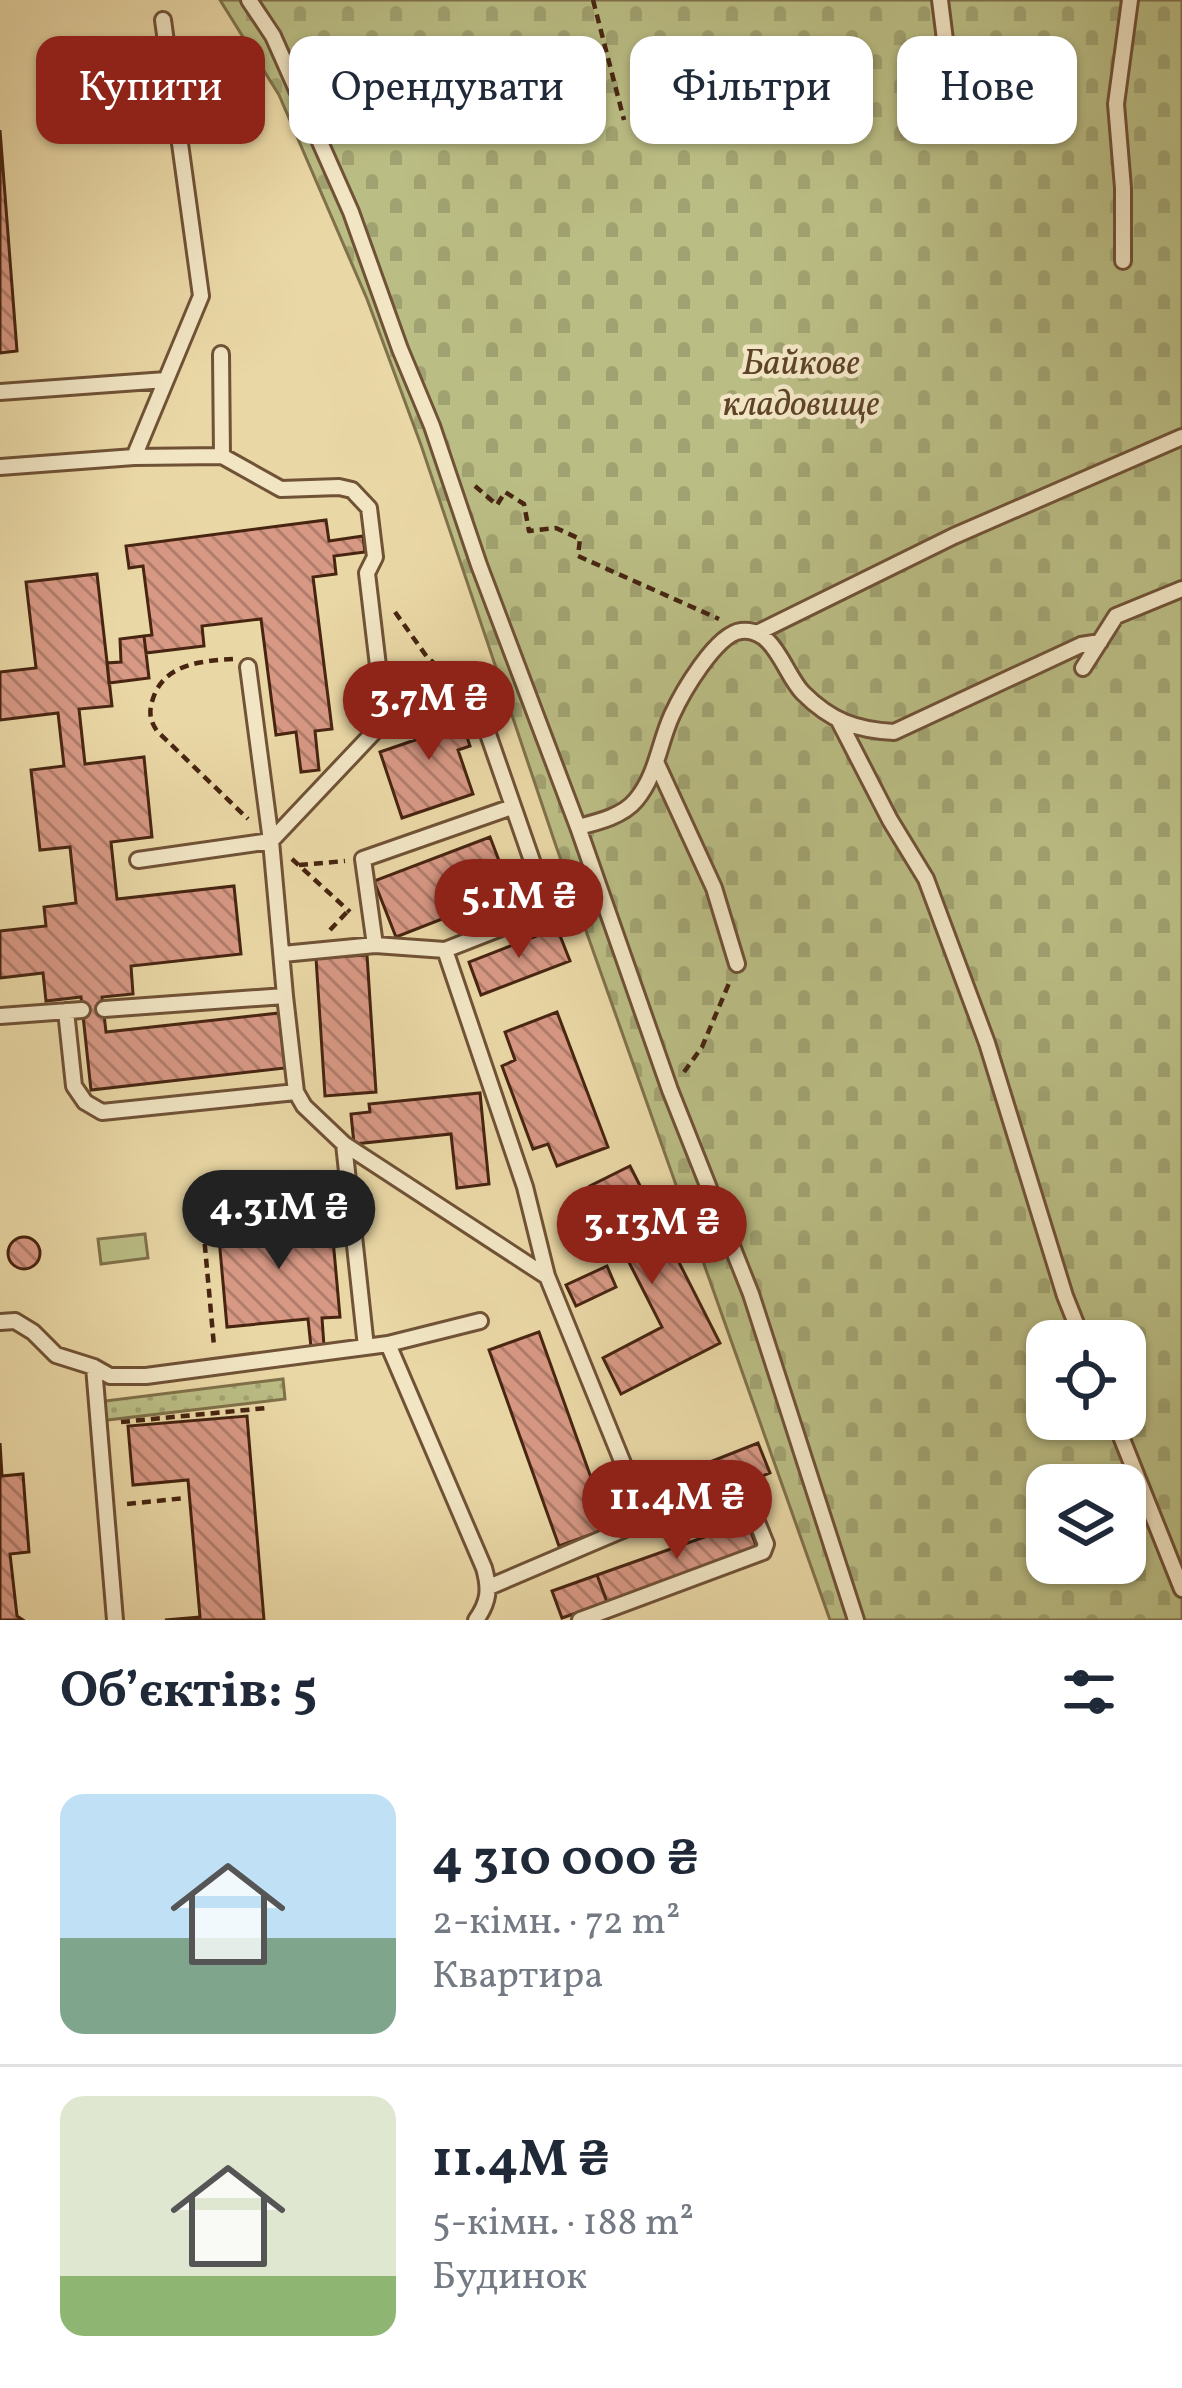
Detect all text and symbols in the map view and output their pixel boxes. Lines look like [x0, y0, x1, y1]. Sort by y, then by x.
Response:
chip: Купити [36, 36, 265, 144]
chip: Орендувати [289, 36, 606, 144]
chip: Фільтри [630, 36, 873, 144]
chip: Нове [897, 36, 1077, 144]
park label: Байкове кладовище [723, 340, 879, 431]
pin: 3.7M ₴ [331, 661, 527, 763]
text: 3.7M ₴ [370, 673, 488, 727]
pin: 5.1M ₴ [421, 859, 617, 961]
text: 5.1M ₴ [461, 871, 577, 925]
pin: 4.31M ₴ [168, 1170, 390, 1272]
text: 4.31M ₴ [209, 1182, 349, 1236]
pin: 3.13M ₴ [541, 1185, 763, 1287]
text: 3.13M ₴ [584, 1197, 720, 1251]
map controls [1026, 1320, 1146, 1584]
button: locate [1026, 1320, 1146, 1440]
pin: 11.4M ₴ [566, 1460, 788, 1562]
button: layers [1026, 1464, 1146, 1584]
text: 11.4M ₴ [609, 1472, 745, 1526]
text: Об’єктів: 5 [60, 1657, 317, 1728]
icon: filters [1056, 1659, 1122, 1725]
text: 4 310 000 ₴ [432, 1825, 699, 1896]
icon: home [156, 1842, 300, 1986]
text: 2-кімн. · 72 m² [432, 1896, 681, 1950]
text: Квартира [432, 1950, 604, 2004]
text: 11.4M ₴ [432, 2126, 610, 2197]
icon: home [156, 2144, 300, 2288]
text: 5-кімн. · 188 m² [432, 2197, 694, 2251]
text: Будинок [432, 2251, 587, 2305]

